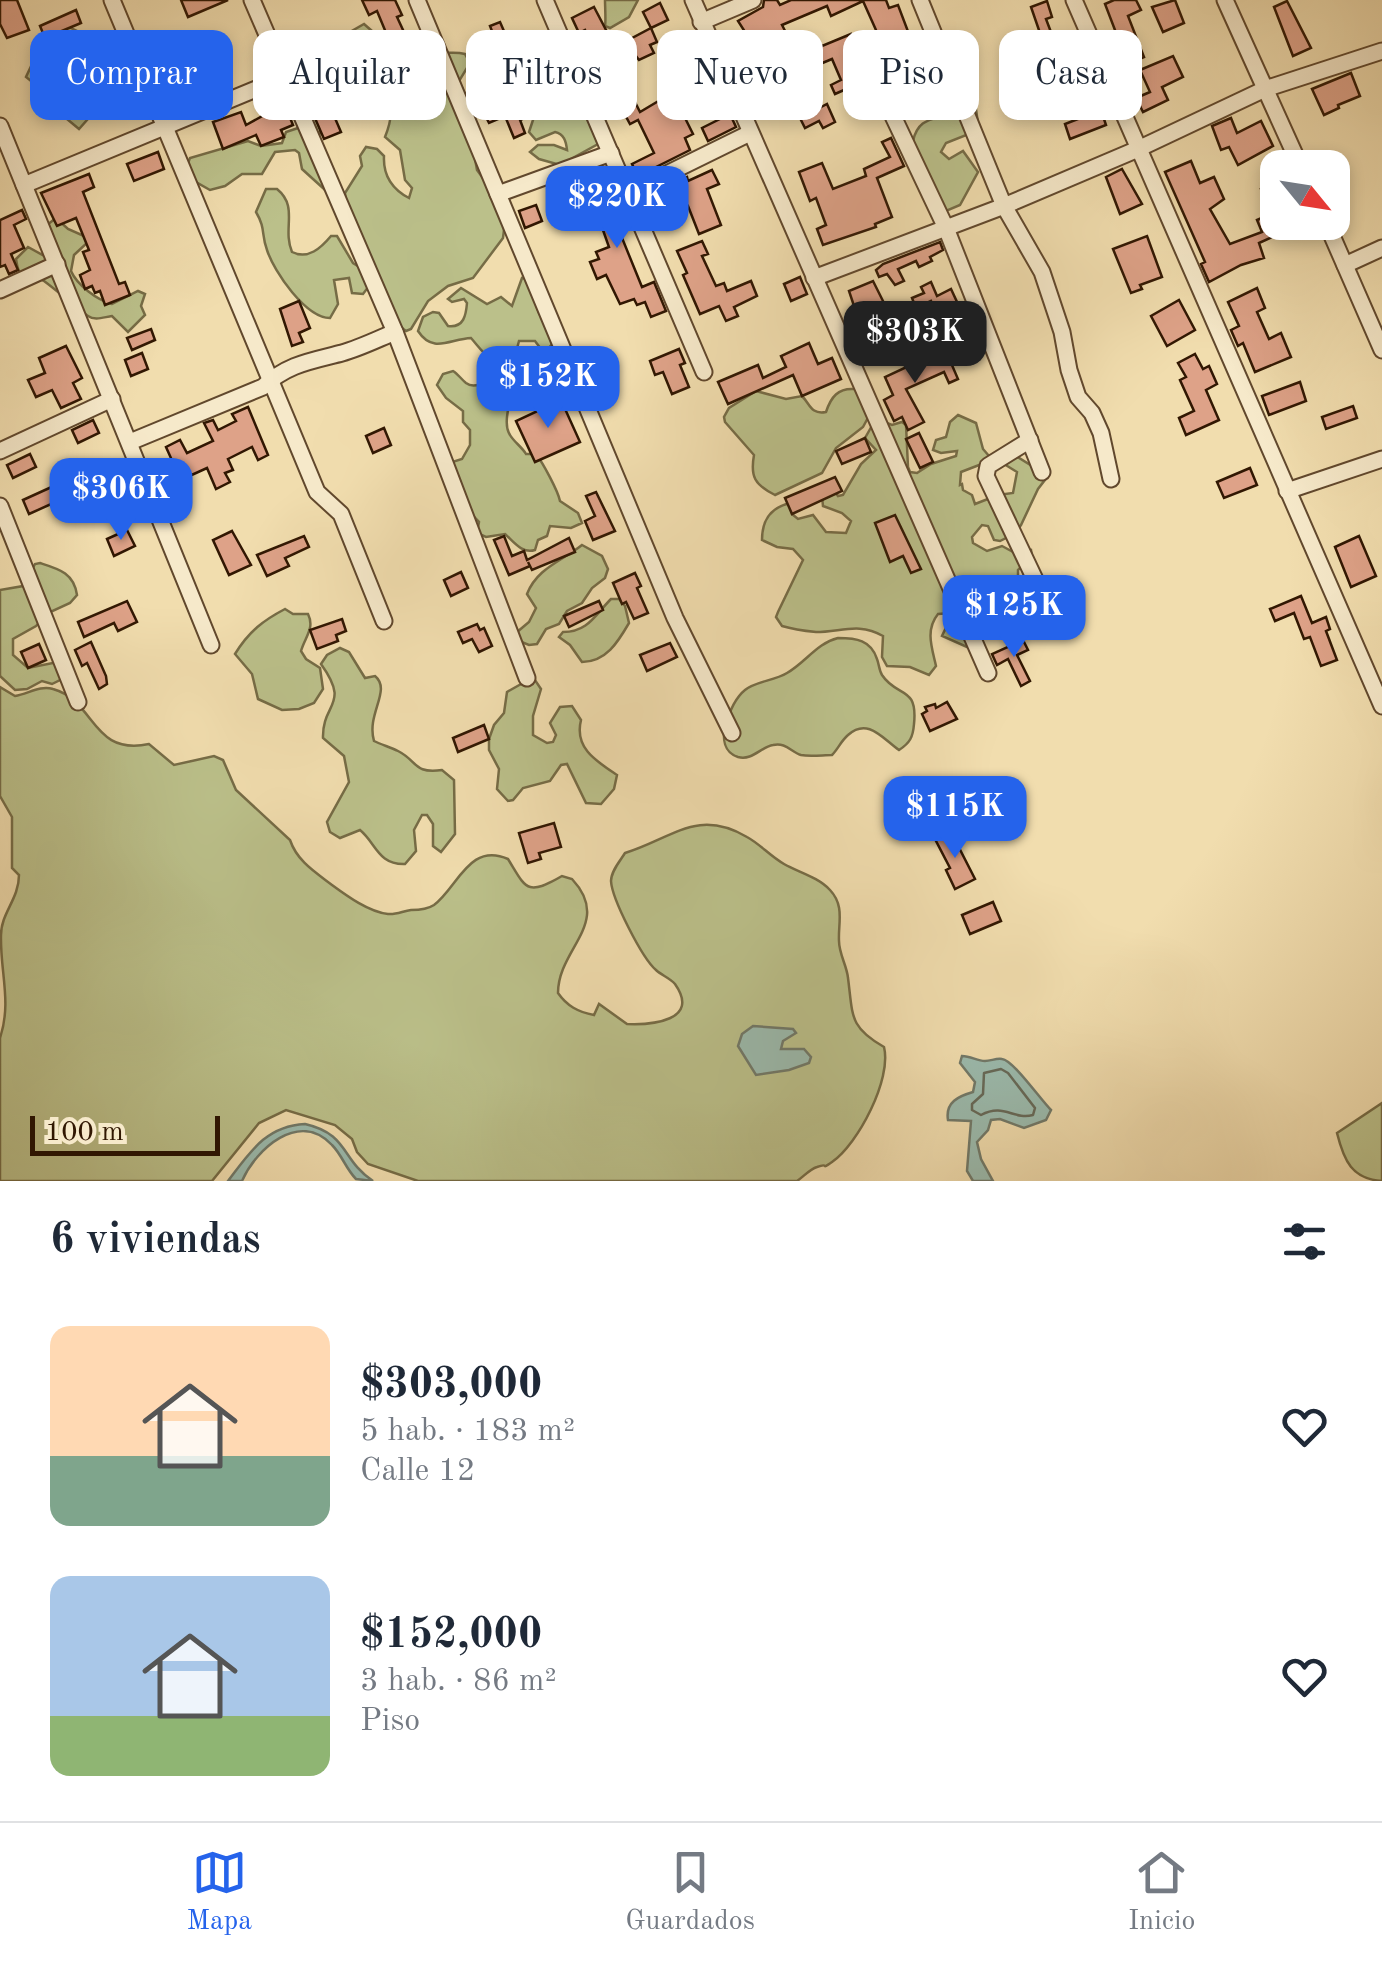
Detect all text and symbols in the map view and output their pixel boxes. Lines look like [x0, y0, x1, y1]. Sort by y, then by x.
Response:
chip: Comprar [30, 30, 233, 120]
chip: Alquilar [253, 30, 446, 120]
chip: Filtros [466, 30, 637, 120]
chip: Nuevo [657, 30, 823, 120]
chip: Piso [843, 30, 979, 120]
chip: Casa [999, 30, 1142, 120]
north arrow [1260, 150, 1350, 240]
map controls [1260, 150, 1350, 240]
pin: $220K [547, 166, 687, 251]
text: $220K [568, 182, 666, 214]
pin: $303K [845, 301, 985, 386]
text: $303K [866, 317, 964, 349]
pin: $152K [478, 346, 618, 431]
text: $152K [499, 362, 597, 394]
pin: $306K [51, 458, 191, 543]
text: $306K [72, 474, 170, 506]
pin: $125K [944, 575, 1084, 660]
text: $125K [965, 591, 1063, 623]
pin: $115K [885, 776, 1025, 861]
text: $115K [906, 792, 1004, 824]
scale bar [30, 1111, 220, 1156]
text: 100 m [45, 1119, 124, 1147]
icon: filters [1277, 1214, 1332, 1269]
text: 6 viviendas [50, 1220, 261, 1262]
text: $303,000 [360, 1365, 542, 1407]
icon: home [130, 1366, 250, 1486]
icon: heart [1277, 1399, 1332, 1454]
text: 5 hab. · 183 m² [360, 1416, 575, 1448]
text: Calle 12 [360, 1456, 475, 1488]
text: $152,000 [360, 1615, 542, 1657]
icon: home [130, 1616, 250, 1736]
icon: heart [1277, 1649, 1332, 1704]
text: 3 hab. · 86 m² [360, 1666, 557, 1698]
text: Piso [360, 1706, 420, 1738]
tab: Mapa [187, 1845, 252, 1940]
tab: Guardados [625, 1845, 755, 1940]
tab: Inicio [1128, 1845, 1195, 1940]

